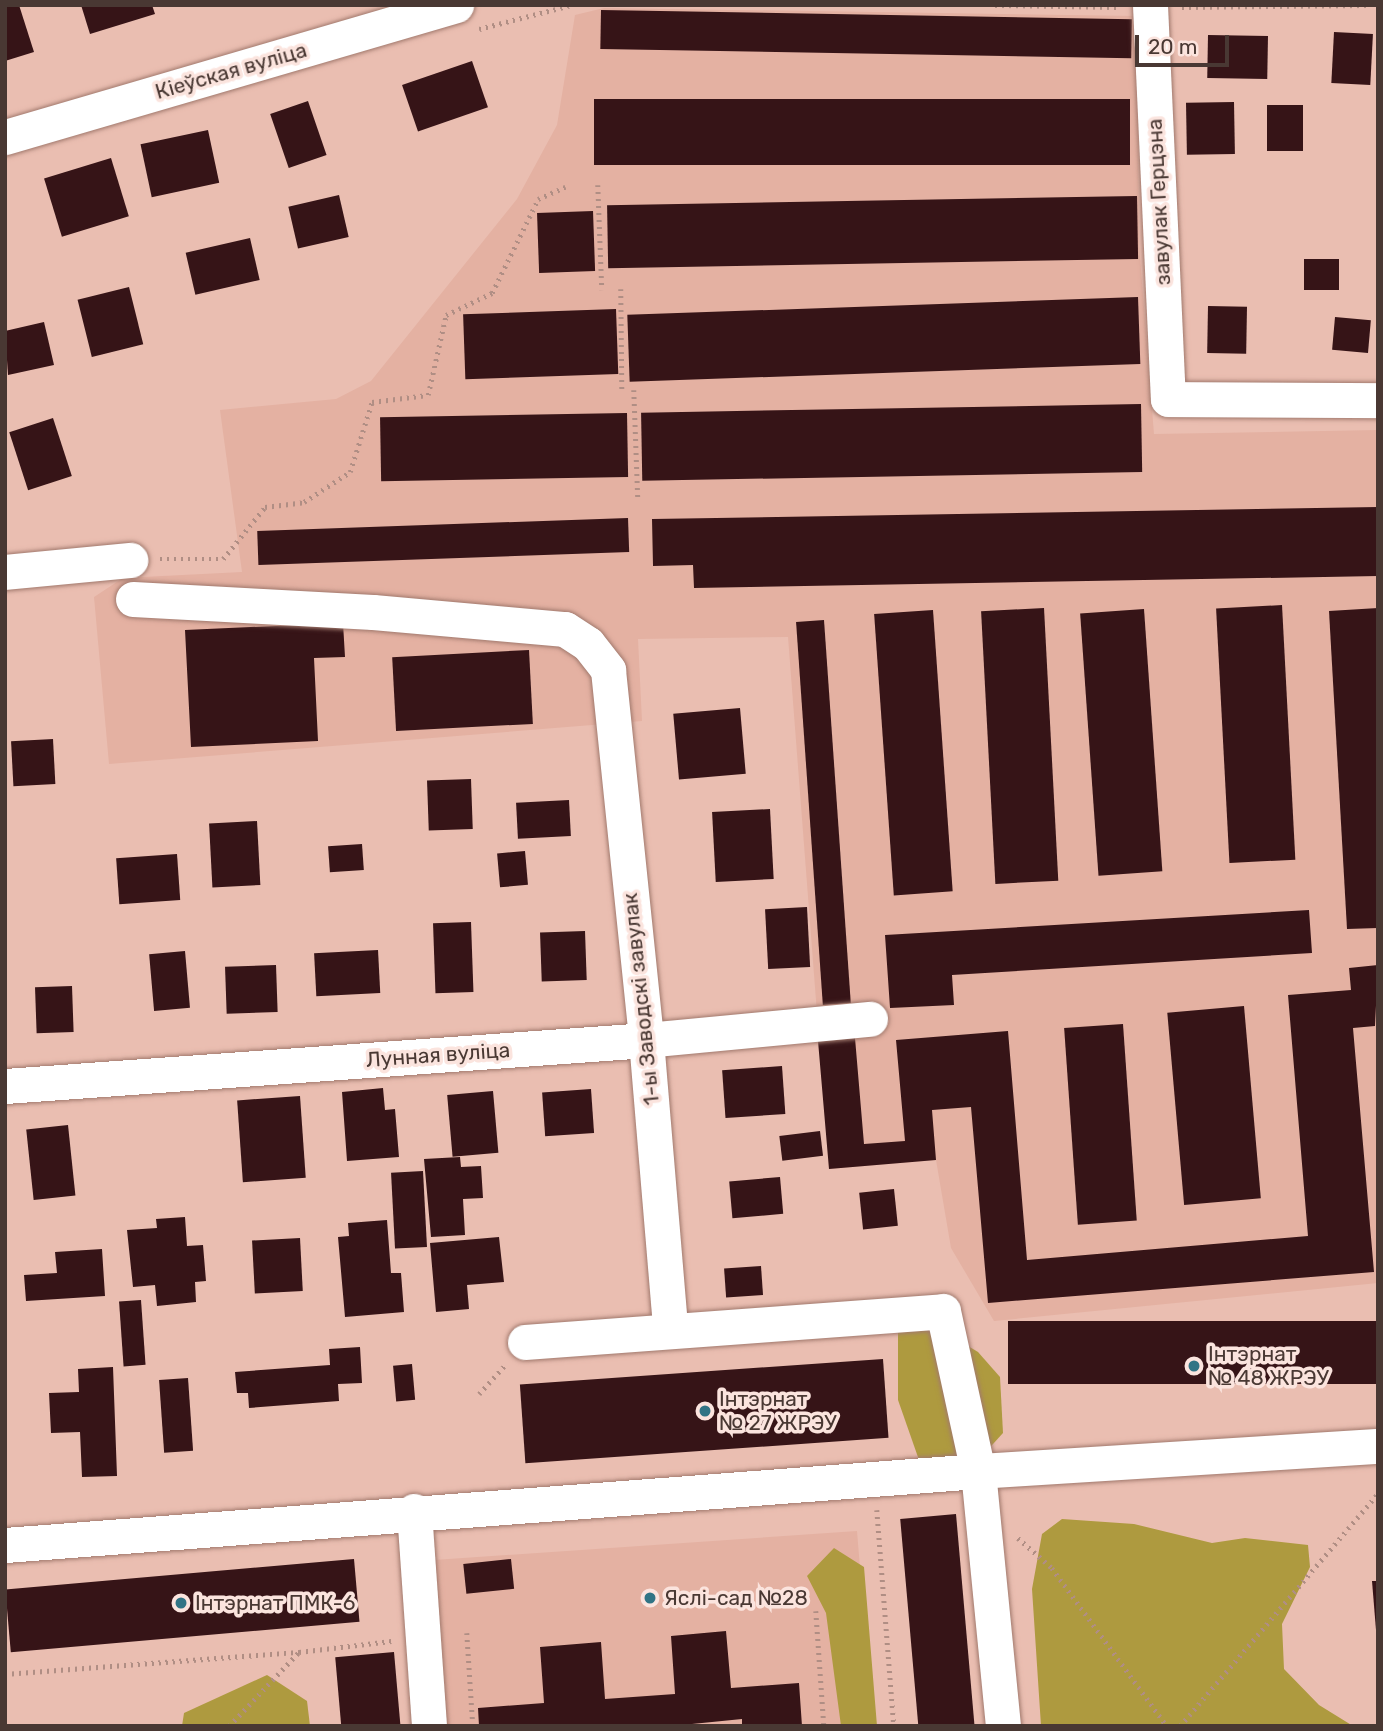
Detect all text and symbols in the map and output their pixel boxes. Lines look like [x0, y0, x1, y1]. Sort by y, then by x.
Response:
scale bar [1138, 21, 1232, 65]
text: 20 m [1148, 34, 1197, 59]
street label: Кіеўская вуліца [152, 37, 310, 105]
street label: завулак Герцэна [1142, 118, 1176, 286]
street label: 1-ы Заводскі завулак [617, 892, 665, 1106]
street label: Лунная вуліца [365, 1037, 511, 1073]
place label: Інтэрнат № 48 ЖРЭУ [1208, 1341, 1329, 1391]
marker: Інтэрнат № 48 ЖРЭУ [1186, 1358, 1202, 1374]
place label: Інтэрнат № 27 ЖРЭУ [719, 1386, 837, 1436]
marker: Інтэрнат № 27 ЖРЭУ [697, 1403, 713, 1419]
place label: Яслі-сад №28 [664, 1585, 808, 1611]
place label: Інтэрнат ПМК-6 [195, 1590, 355, 1616]
marker: Яслі-сад №28 [642, 1590, 658, 1606]
marker: Інтэрнат ПМК-6 [173, 1595, 189, 1611]

